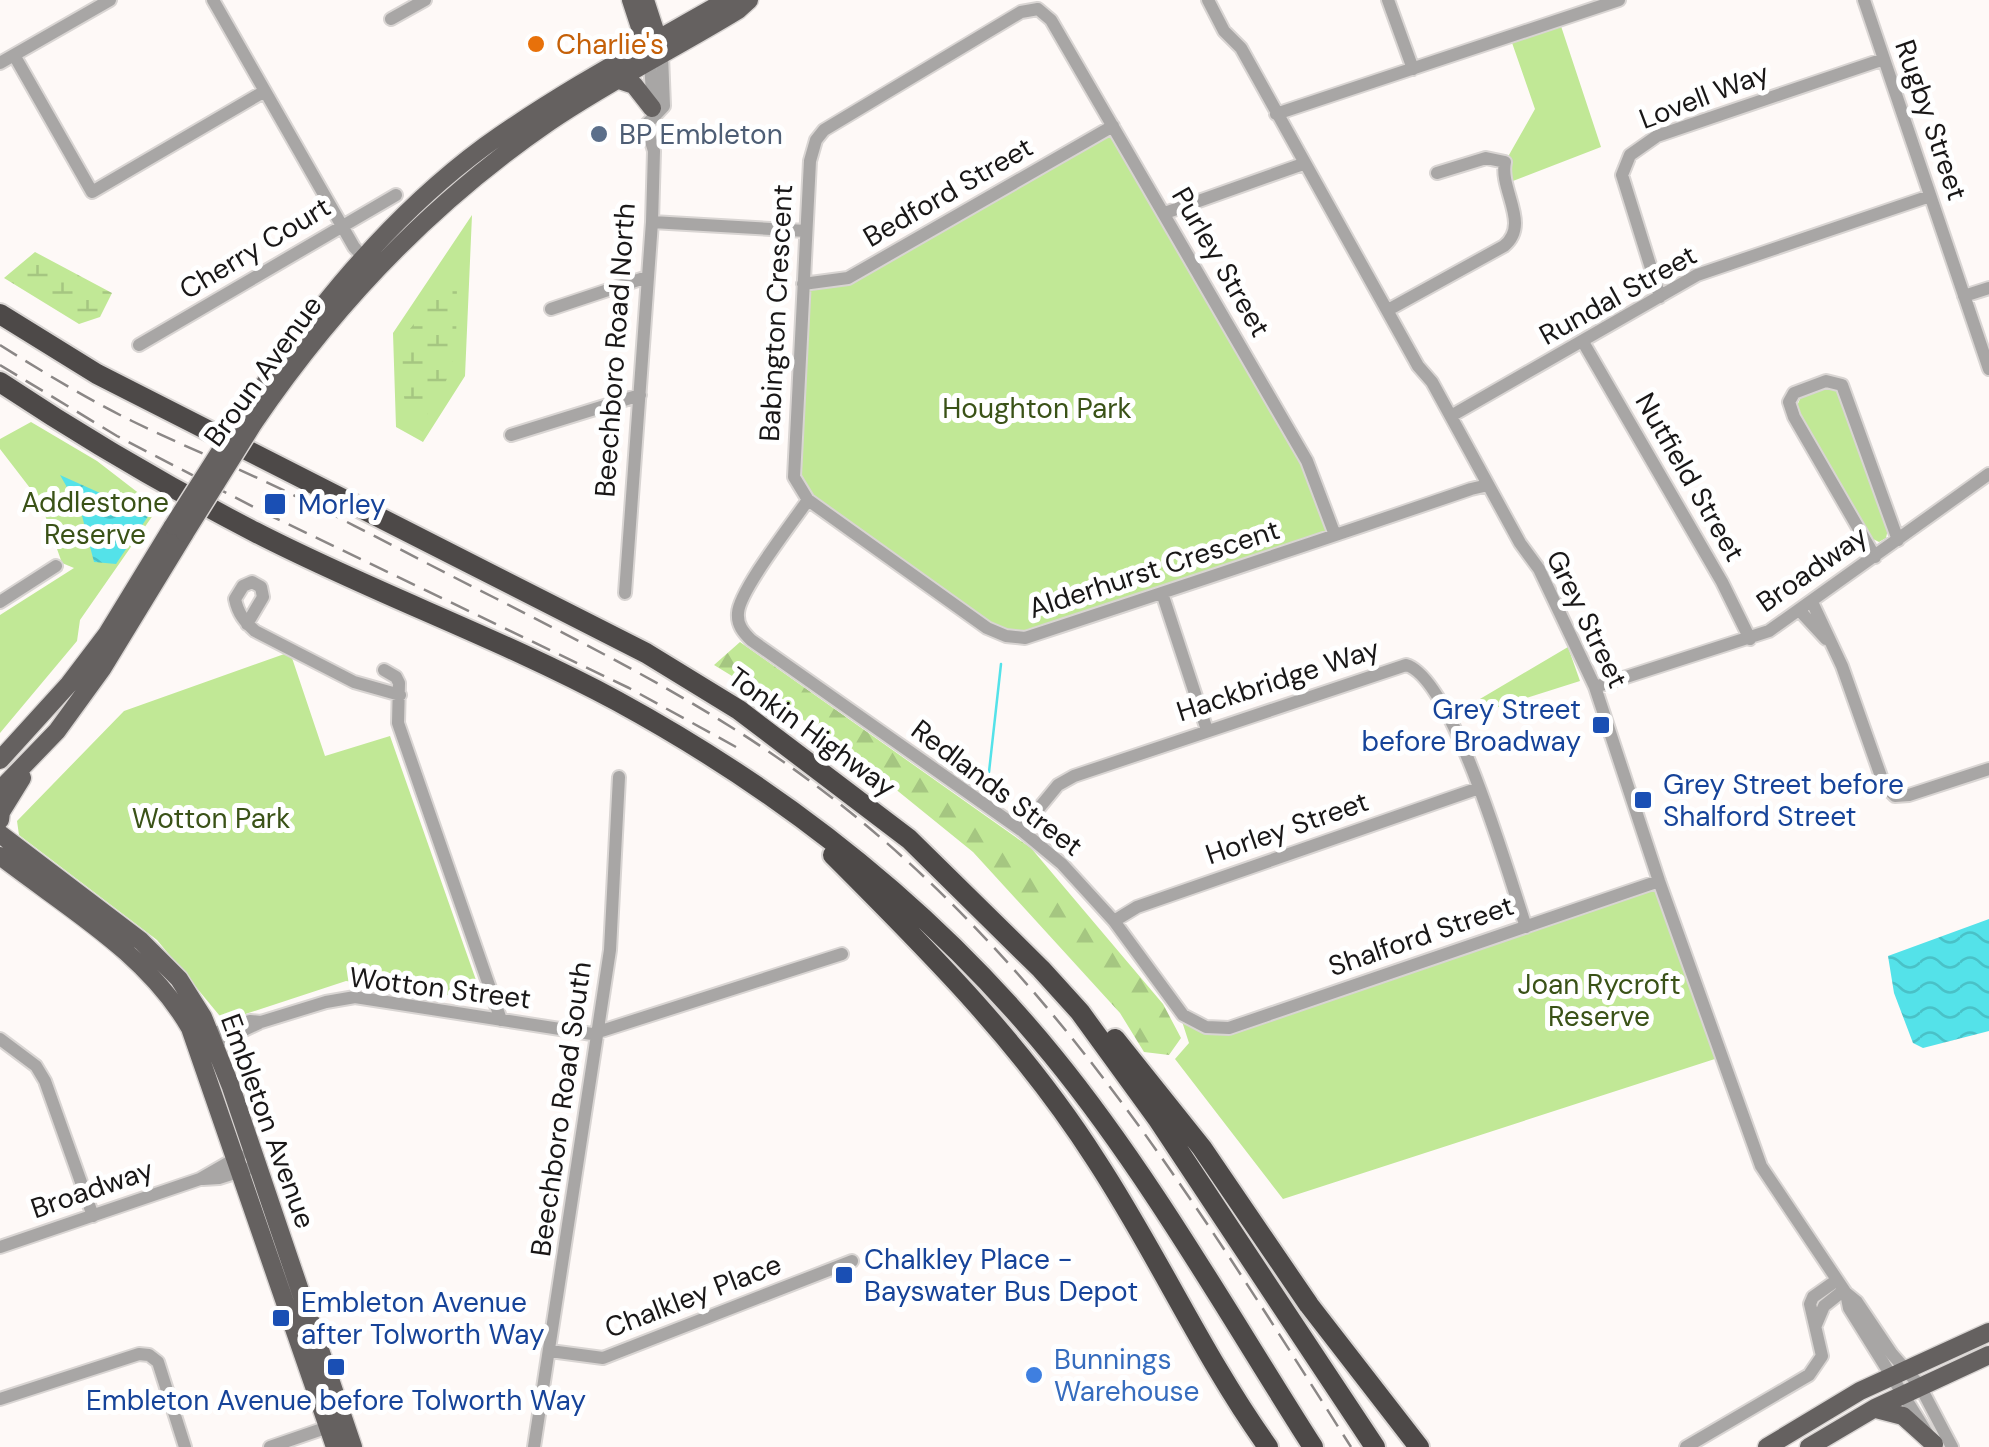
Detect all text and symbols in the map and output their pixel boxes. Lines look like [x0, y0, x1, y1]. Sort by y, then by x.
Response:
place label: Charlie's [556, 26, 664, 63]
marker: Charlie's [525, 33, 547, 55]
street label: Rugby Street [1886, 35, 1976, 205]
street label: Lovell Way [1634, 54, 1774, 138]
place label: BP Embleton [619, 116, 783, 153]
marker: BP Embleton [588, 123, 610, 145]
street label: Bedford Street [856, 128, 1040, 256]
street label: Purley Street [1163, 181, 1279, 343]
street label: Babington Crescent [751, 183, 801, 443]
street label: Cherry Court [173, 188, 337, 308]
street label: Beechboro Road North [586, 202, 644, 498]
street label: Rundal Street [1533, 236, 1703, 354]
street label: Broun Avenue [196, 288, 330, 454]
street label: Nutfield Street [1627, 386, 1753, 568]
park label: Houghton Park [942, 390, 1132, 427]
park label: Addlestone Reserve [21, 484, 169, 553]
place label: Morley [298, 486, 386, 523]
marker: Morley [262, 491, 288, 517]
street label: Alderhurst Crescent [1024, 511, 1284, 627]
street label: Broadway [1749, 517, 1875, 621]
street label: Grey Street [1538, 544, 1636, 694]
street label: Hackbridge Way [1172, 630, 1384, 730]
street label: Tonkin Highway [721, 659, 903, 805]
place label: Grey Street before Broadway [1361, 691, 1581, 760]
street label: Redlands Street [904, 711, 1090, 865]
marker: Grey Street before Broadway [1590, 714, 1612, 736]
place label: Grey Street before Shalford Street [1663, 766, 1904, 835]
street label: Horley Street [1201, 783, 1373, 873]
marker: Grey Street before Shalford Street [1632, 789, 1654, 811]
park label: Wotton Park [132, 800, 290, 837]
street label: Shalford Street [1323, 887, 1519, 985]
street label: Wotton Street [347, 959, 533, 1017]
street label: Beechboro Road South [522, 959, 600, 1259]
park label: Joan Rycroft Reserve [1517, 966, 1681, 1035]
street label: Embleton Avenue [212, 1009, 324, 1233]
street label: Broadway [26, 1151, 158, 1227]
place label: Chalkley Place - Bayswater Bus Depot [864, 1241, 1138, 1310]
street label: Chalkley Place [600, 1245, 786, 1347]
marker: Chalkley Place - Bayswater Bus Depot [833, 1264, 855, 1286]
place label: Embleton Avenue after Tolworth Way [301, 1284, 545, 1353]
marker: Embleton Avenue after Tolworth Way [270, 1307, 292, 1329]
place label: Bunnings Warehouse [1054, 1341, 1199, 1410]
marker: Embleton Avenue before Tolworth Way [325, 1356, 347, 1378]
marker: Bunnings Warehouse [1023, 1364, 1045, 1386]
place label: Embleton Avenue before Tolworth Way [86, 1382, 586, 1419]

